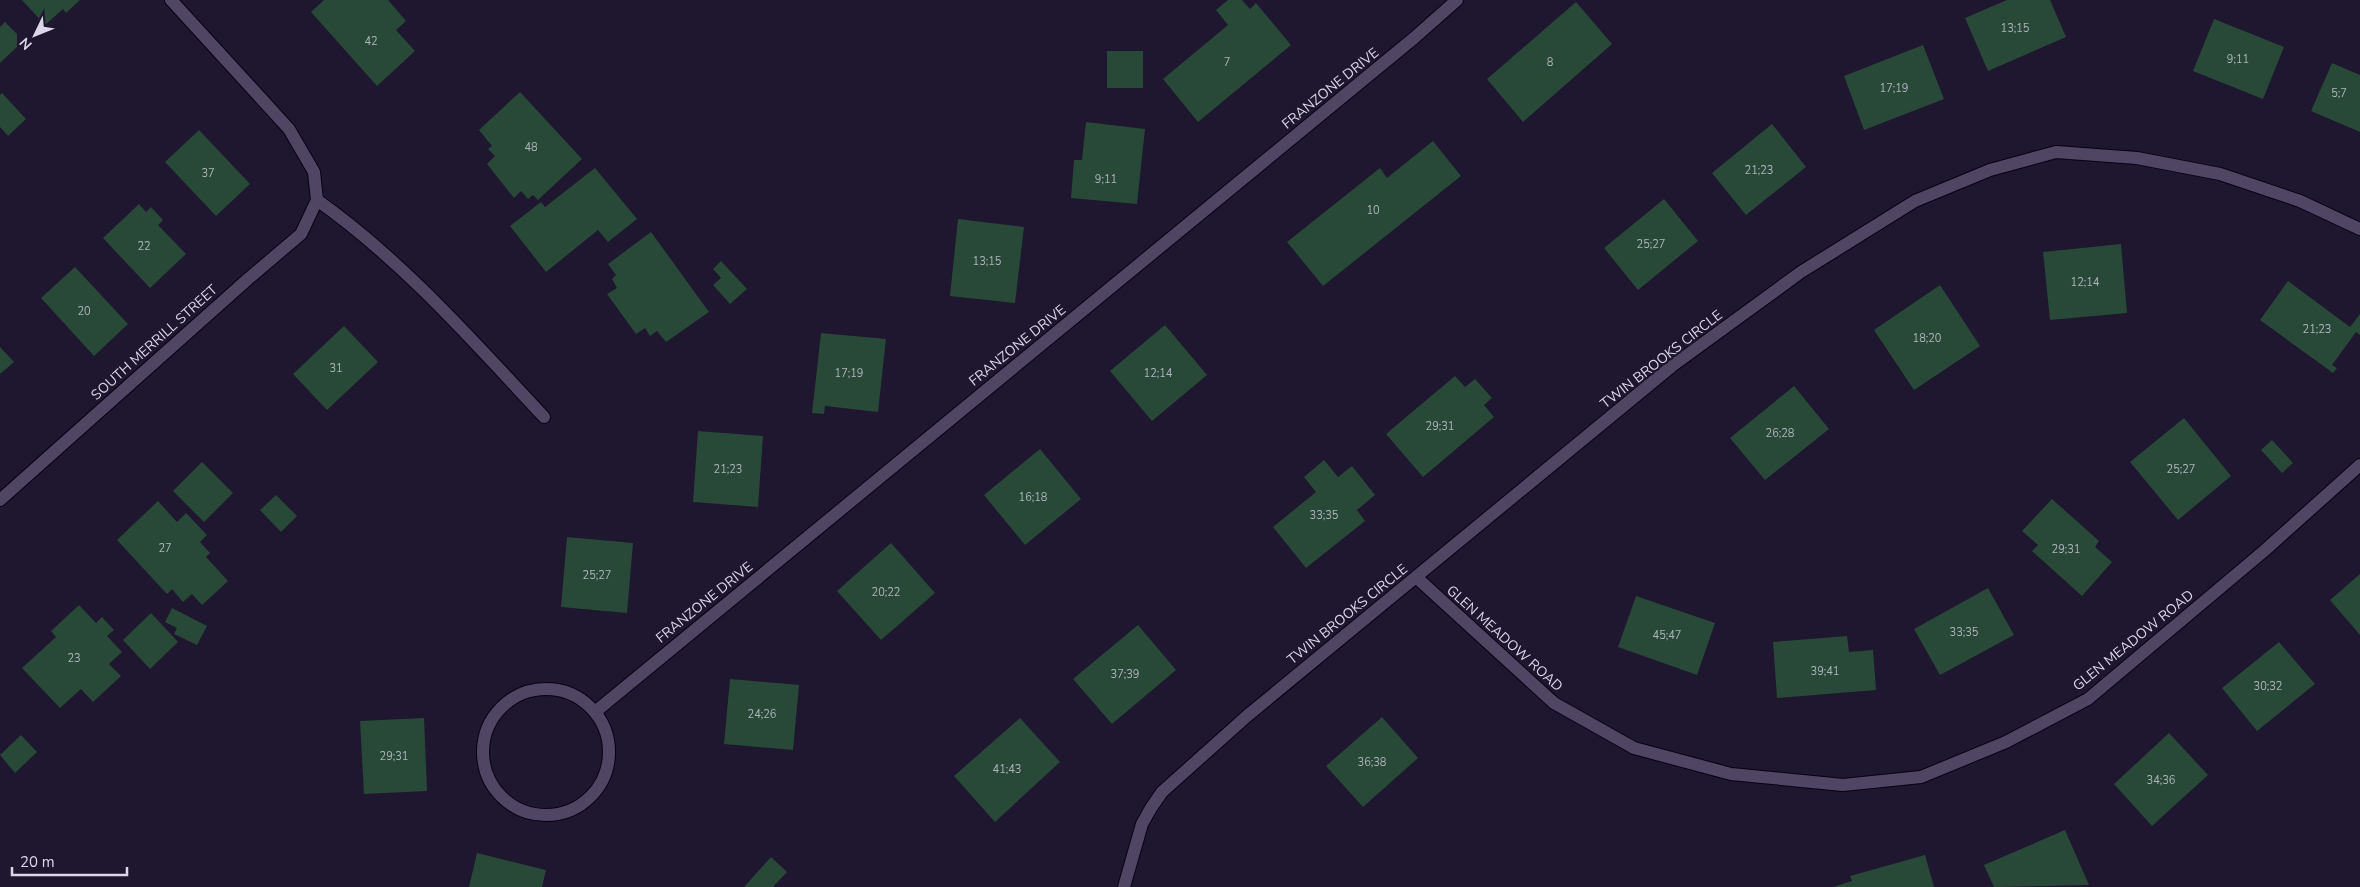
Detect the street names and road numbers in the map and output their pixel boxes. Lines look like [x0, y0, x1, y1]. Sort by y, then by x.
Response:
street label: FRANZONE DRIVE [1278, 43, 1383, 133]
street label: SOUTH MERRILL STREET [87, 280, 222, 404]
street label: FRANZONE DRIVE [965, 300, 1070, 390]
street label: TWIN BROOKS CIRCLE [1596, 306, 1726, 413]
street label: FRANZONE DRIVE [652, 557, 757, 647]
street label: TWIN BROOKS CIRCLE [1283, 560, 1412, 669]
street label: GLEN MEADOW ROAD [1442, 581, 1567, 696]
street label: GLEN MEADOW ROAD [2069, 586, 2198, 695]

